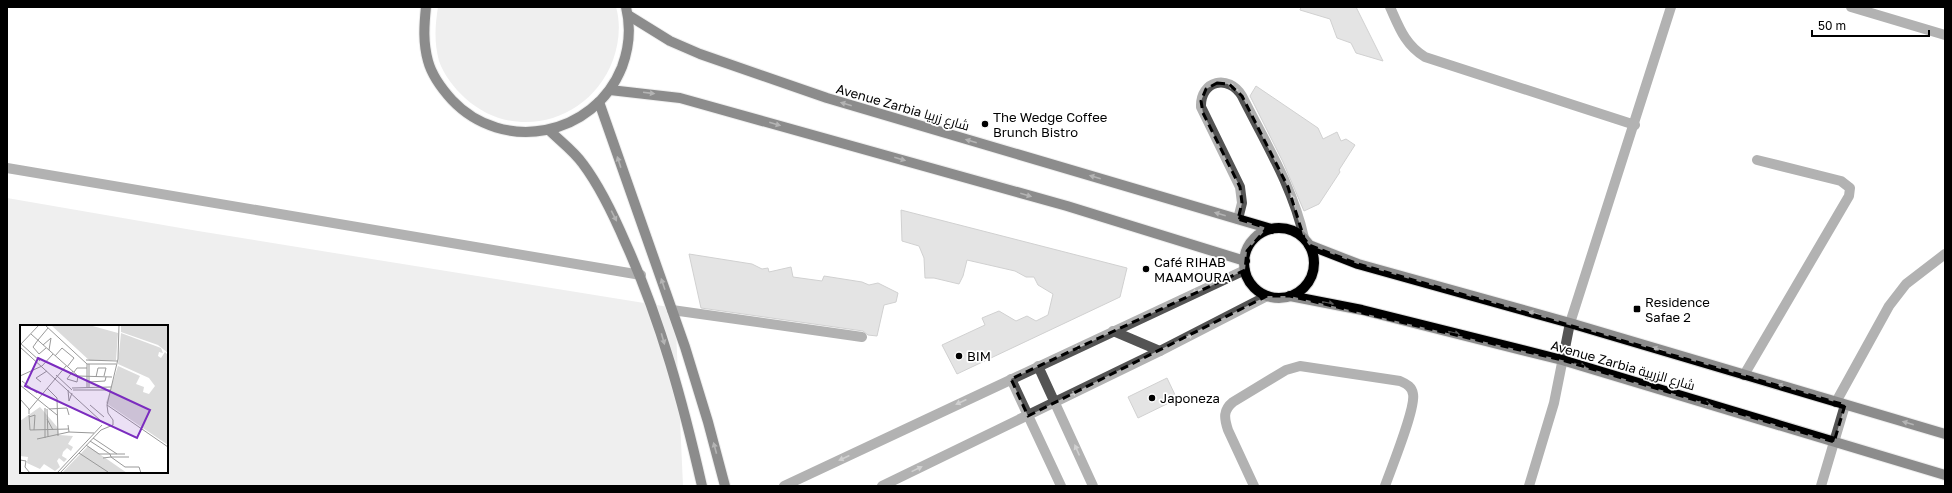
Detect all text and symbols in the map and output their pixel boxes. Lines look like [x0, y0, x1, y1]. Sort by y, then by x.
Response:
scale bar [1812, 12, 1929, 38]
text: 50 m [1818, 18, 1846, 33]
street label: Avenue Zarbia شارع زربيا [834, 80, 971, 135]
one-way arrow [1227, 83, 1238, 90]
one-way arrow [643, 90, 655, 97]
one-way arrow [840, 101, 852, 107]
place label: The Wedge Coffee Brunch Bistro [993, 109, 1107, 140]
marker: The Wedge Coffee Brunch Bistro [980, 119, 990, 129]
one-way arrow [769, 121, 781, 127]
one-way arrow [964, 138, 976, 144]
one-way arrow [616, 156, 622, 168]
one-way arrow [894, 157, 907, 163]
one-way arrow [1089, 174, 1101, 180]
one-way arrow [1019, 192, 1032, 198]
one-way arrow [1290, 194, 1296, 206]
one-way arrow [610, 210, 617, 222]
one-way arrow [1214, 211, 1226, 217]
place label: Café RIHAB MAAMOURA [1154, 254, 1231, 285]
marker: Café RIHAB MAAMOURA [1141, 264, 1151, 274]
one-way arrow [660, 278, 666, 290]
one-way arrow [1191, 288, 1202, 294]
place label: Residence Safae 2 [1645, 294, 1710, 325]
one-way arrow [1322, 301, 1334, 307]
marker: Residence Safae 2 [1632, 304, 1642, 314]
one-way arrow [1527, 309, 1540, 315]
inset map [20, 325, 168, 473]
one-way arrow [1448, 331, 1461, 337]
one-way arrow [660, 333, 666, 345]
one-way arrow [1182, 334, 1194, 340]
street label: Avenue Zarbia شارع الزربية [1549, 337, 1697, 394]
one-way arrow [1073, 344, 1085, 350]
one-way arrow [1652, 346, 1664, 352]
place label: BIM [967, 348, 991, 364]
marker: BIM [954, 351, 964, 361]
one-way arrow [1575, 362, 1587, 368]
one-way arrow [1777, 383, 1789, 389]
place label: Japoneza [1160, 390, 1220, 406]
one-way arrow [1066, 391, 1077, 397]
marker: Japoneza [1147, 393, 1157, 403]
one-way arrow [956, 399, 967, 405]
one-way arrow [1699, 400, 1711, 406]
one-way arrow [1901, 420, 1913, 426]
one-way arrow [712, 442, 718, 454]
one-way arrow [1074, 445, 1080, 456]
one-way arrow [838, 455, 850, 461]
one-way arrow [911, 466, 922, 472]

